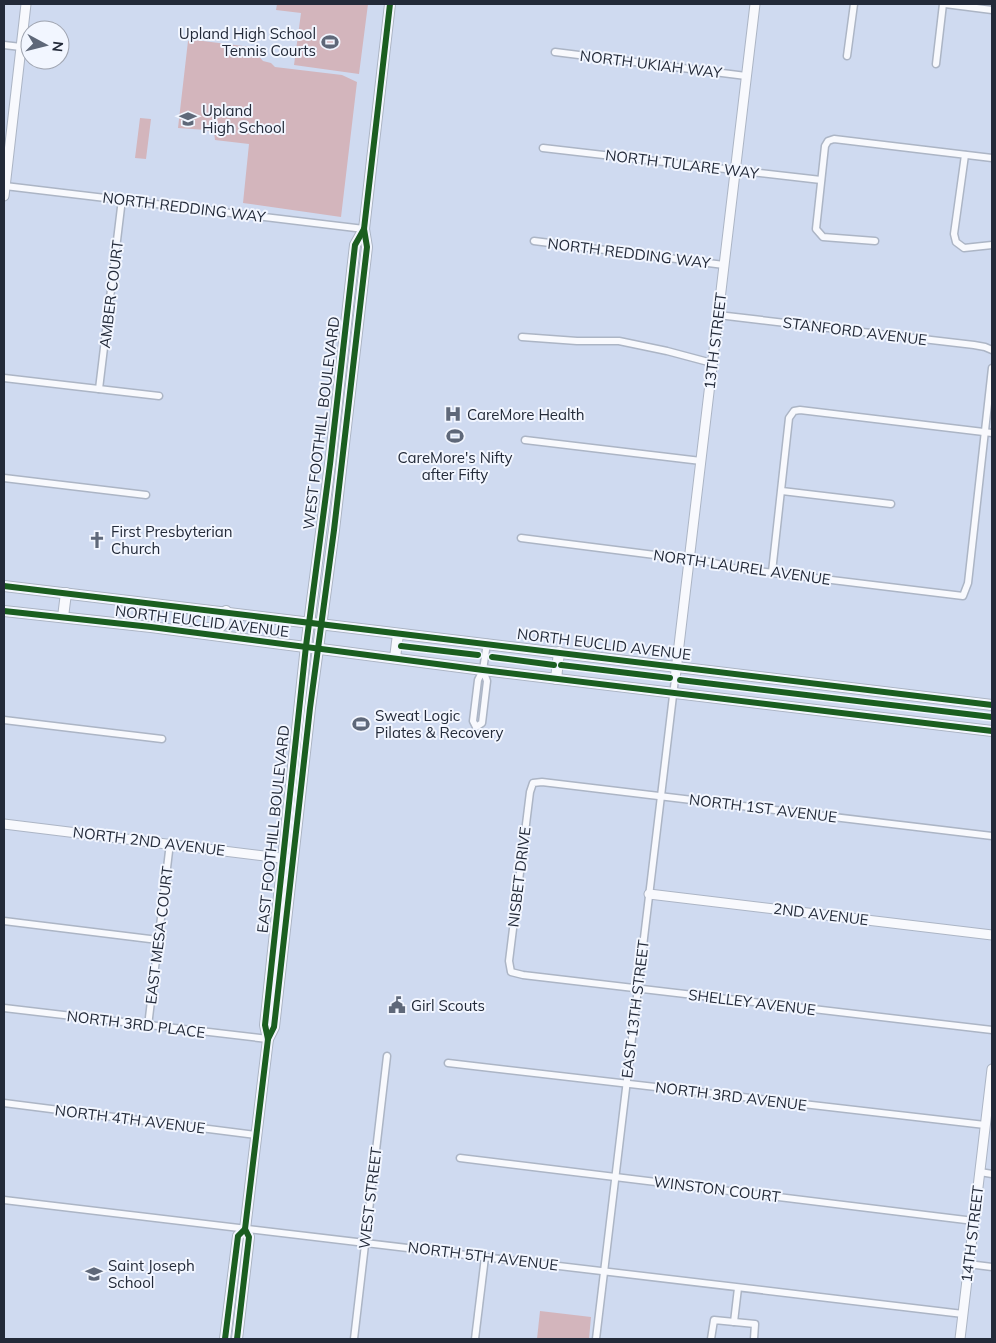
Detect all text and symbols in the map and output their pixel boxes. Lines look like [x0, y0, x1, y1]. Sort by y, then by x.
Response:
north arrow [20, 20, 70, 70]
place label: Upland High School Tennis Courts [179, 24, 316, 60]
sports icon: Upland High School Tennis Courts [320, 32, 340, 52]
text: N [48, 40, 67, 53]
street label: NORTH UKIAH WAY [579, 46, 724, 82]
place label: Upland High School [202, 101, 285, 137]
school or university icon: Upland High School [178, 109, 198, 129]
street label: NORTH TULARE WAY [604, 145, 761, 183]
street label: NORTH REDDING WAY [101, 188, 267, 227]
street label: NORTH REDDING WAY [546, 234, 712, 273]
street label: AMBER COURT [95, 239, 127, 349]
street label: 13TH STREET [700, 291, 730, 391]
street label: STANFORD AVENUE [782, 313, 928, 349]
street label: WEST FOOTHILL BOULEVARD [298, 315, 344, 531]
hospital icon: CareMore Health [443, 404, 463, 424]
place label: CareMore Health [467, 405, 585, 424]
sports icon: CareMore's Nifty after Fifty [445, 426, 465, 446]
place label: CareMore's Nifty after Fifty [398, 448, 513, 484]
place label: First Presbyterian Church [111, 522, 233, 558]
church icon: First Presbyterian Church [87, 530, 107, 550]
street label: NORTH LAUREL AVENUE [652, 545, 832, 589]
street label: NORTH EUCLID AVENUE [114, 601, 290, 641]
street label: NORTH EUCLID AVENUE [516, 624, 692, 664]
place label: Sweat Logic Pilates & Recovery [375, 706, 504, 742]
sports icon: Sweat Logic Pilates & Recovery [351, 714, 371, 734]
street label: EAST FOOTHILL BOULEVARD [253, 724, 293, 934]
street label: NORTH 1ST AVENUE [688, 789, 838, 827]
street label: NORTH 2ND AVENUE [72, 822, 226, 860]
street label: NISBET DRIVE [503, 826, 535, 928]
street label: EAST MESA COURT [141, 865, 177, 1005]
street label: 2ND AVENUE [772, 899, 870, 929]
street label: EAST 13TH STREET [617, 939, 653, 1079]
street label: SHELLEY AVENUE [687, 985, 817, 1019]
public building icon: Girl Scouts [387, 995, 407, 1015]
place label: Girl Scouts [411, 996, 485, 1015]
street label: NORTH 3RD PLACE [66, 1006, 207, 1042]
street label: NORTH 3RD AVENUE [654, 1077, 808, 1115]
street label: NORTH 4TH AVENUE [54, 1100, 206, 1138]
street label: WEST STREET [354, 1146, 386, 1250]
street label: WINSTON COURT [653, 1172, 781, 1206]
street label: 14TH STREET [957, 1184, 987, 1284]
street label: NORTH 5TH AVENUE [407, 1237, 559, 1275]
place label: Saint Joseph School [108, 1256, 195, 1292]
school or university icon: Saint Joseph School [84, 1264, 104, 1284]

